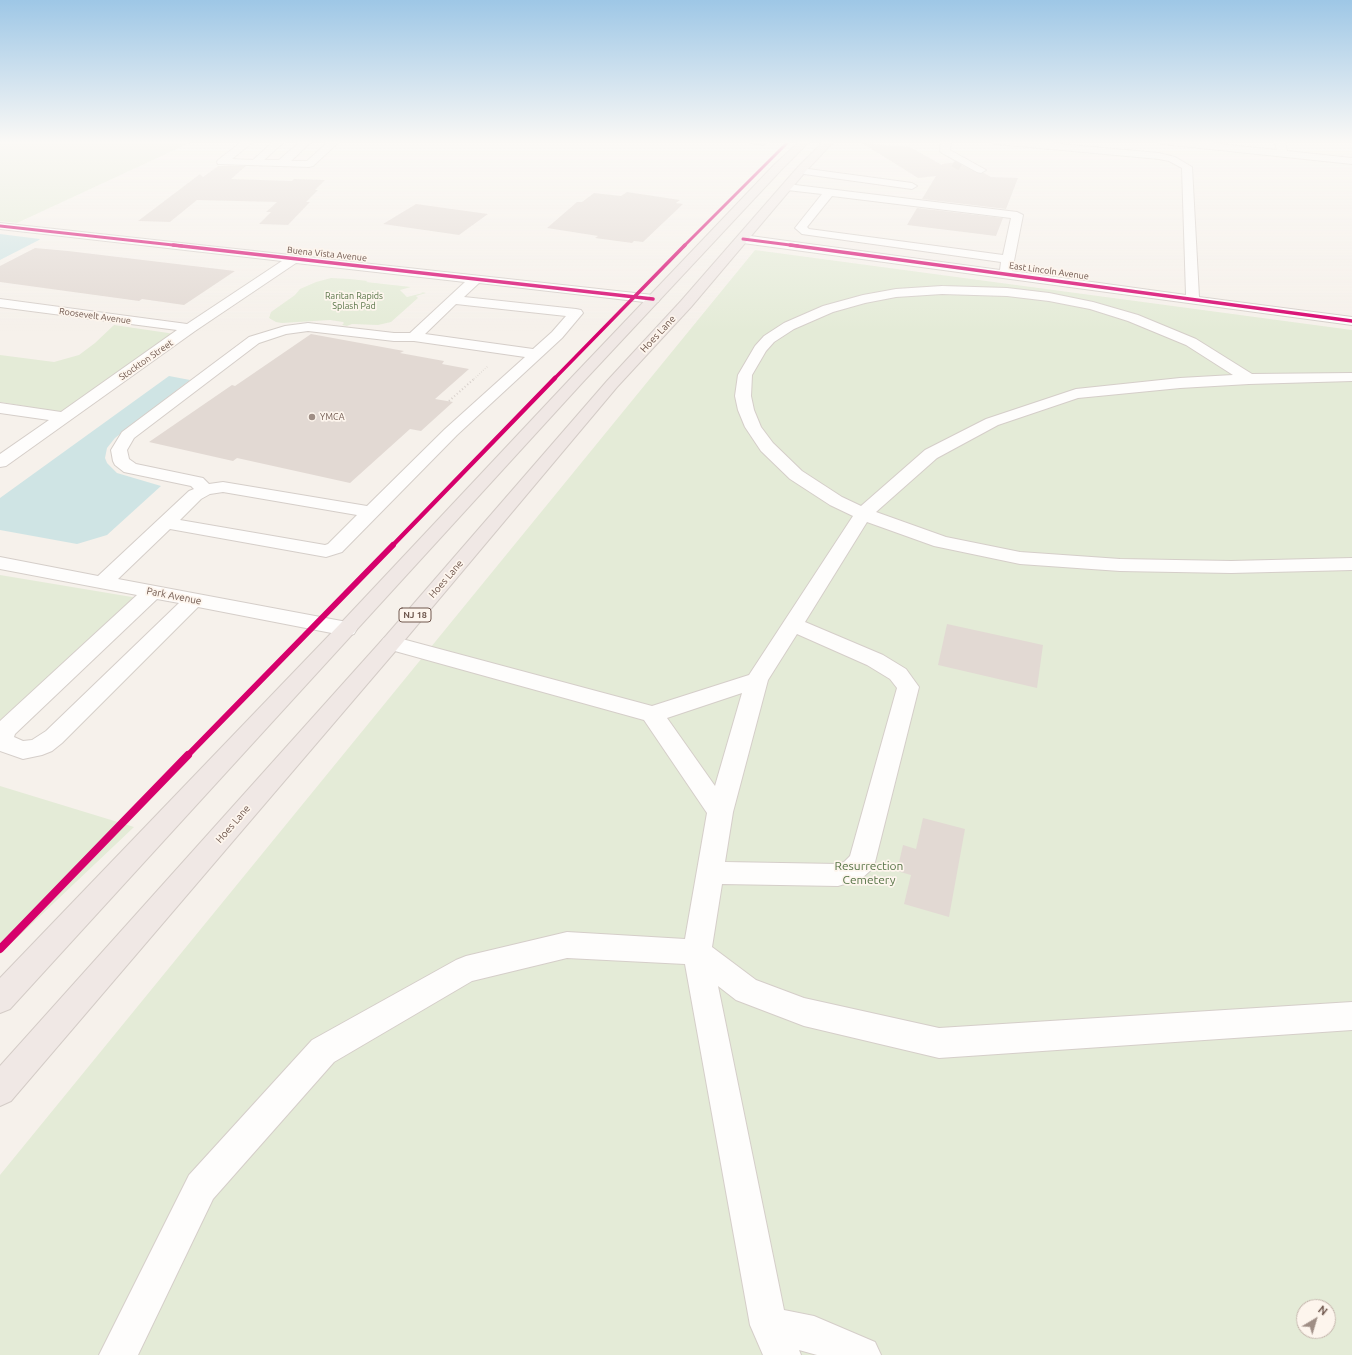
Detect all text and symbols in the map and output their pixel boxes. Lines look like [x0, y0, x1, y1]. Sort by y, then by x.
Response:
street label: Buena Vista Avenue [287, 244, 367, 264]
street label: East Lincoln Avenue [1008, 260, 1090, 282]
park label: Raritan Rapids Splash Pad [325, 291, 383, 312]
street label: Roosevelt Avenue [58, 306, 132, 326]
street label: Hoes Lane [638, 313, 678, 355]
street label: Stockton Street [117, 337, 175, 383]
marker: YMCA [307, 412, 317, 422]
place label: YMCA [320, 412, 345, 422]
street label: Hoes Lane [426, 558, 466, 600]
street label: Park Avenue [145, 585, 203, 607]
road number: NJ 18 [399, 608, 431, 622]
street label: Hoes Lane [213, 803, 253, 845]
park label: Resurrection Cemetery [835, 859, 903, 887]
north arrow [1296, 1299, 1336, 1339]
text: N [1316, 1303, 1330, 1318]

